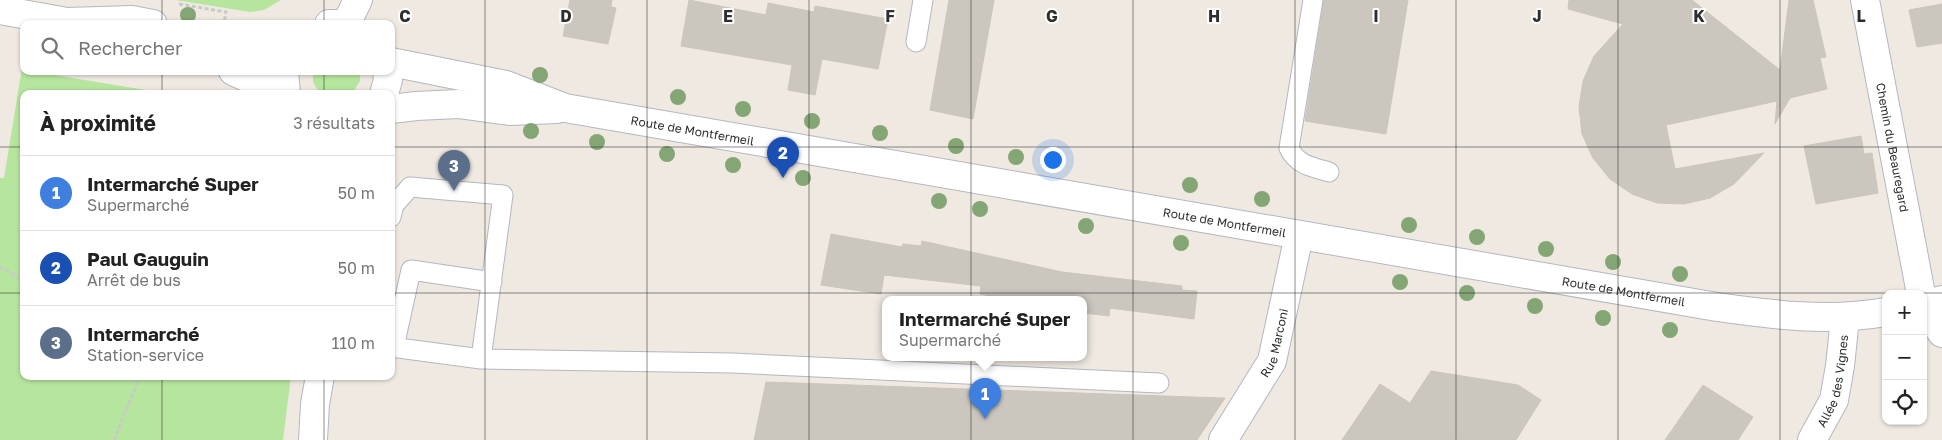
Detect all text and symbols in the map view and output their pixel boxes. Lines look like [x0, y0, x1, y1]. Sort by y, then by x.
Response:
text: C [399, 6, 411, 26]
text: D [560, 6, 572, 26]
text: E [723, 6, 733, 26]
text: F [885, 6, 895, 26]
text: G [1046, 6, 1058, 26]
text: H [1208, 6, 1220, 26]
text: I [1373, 6, 1379, 26]
text: J [1532, 6, 1542, 26]
text: K [1693, 6, 1705, 26]
text: L [1856, 6, 1866, 26]
search box [20, 20, 395, 75]
icon: search [38, 34, 66, 62]
text: Rechercher [78, 36, 183, 59]
street label: Chemin du Beauregard [1873, 82, 1913, 213]
text: À proximité [40, 110, 156, 136]
street label: Route de Montfermeil [630, 112, 755, 148]
text: 3 résultats [293, 113, 375, 133]
pin: 2 [767, 137, 799, 178]
your location [1040, 147, 1066, 173]
pin: 3 [438, 150, 470, 191]
text: Intermarché Super [87, 172, 259, 195]
text: 1 [52, 183, 60, 203]
text: 50 m [338, 183, 375, 203]
text: Supermarché [87, 195, 189, 215]
street label: Route de Montfermeil [1162, 204, 1288, 240]
text: Paul Gauguin [87, 247, 209, 270]
text: 2 [51, 258, 61, 278]
text: 50 m [338, 258, 375, 278]
text: Arrêt de bus [87, 270, 181, 290]
street label: Route de Montfermeil [1561, 273, 1687, 309]
map controls [1882, 290, 1927, 425]
button: + [1882, 290, 1927, 335]
popup [882, 296, 1087, 361]
text: Intermarché Super [899, 307, 1070, 330]
street label: Rue Marconi [1256, 307, 1291, 380]
text: Intermarché [87, 322, 200, 345]
text: Supermarché [899, 330, 1001, 350]
text: 3 [51, 333, 61, 353]
text: 110 m [331, 333, 375, 353]
street label: Allée des Vignes [1813, 334, 1851, 429]
button: − [1882, 335, 1927, 380]
text: Station-service [87, 345, 204, 365]
pin: 1 [969, 378, 1001, 419]
button: locate [1882, 380, 1927, 425]

